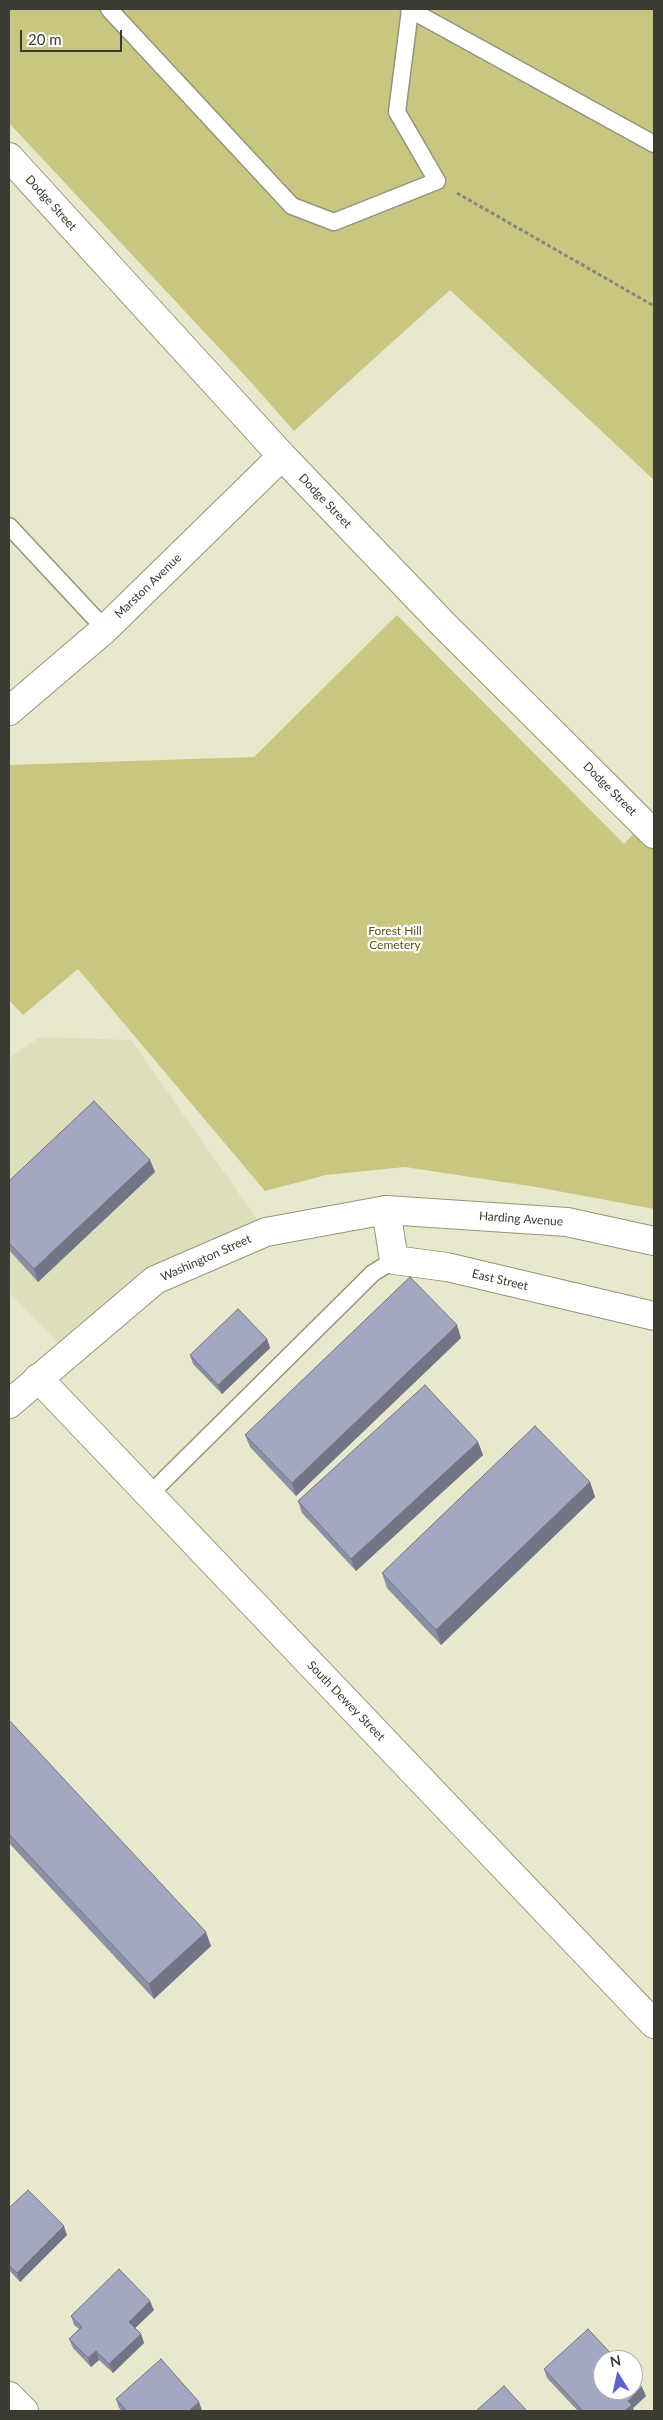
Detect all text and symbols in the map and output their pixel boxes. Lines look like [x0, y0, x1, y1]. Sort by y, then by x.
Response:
scale bar [22, 20, 125, 52]
text: 20 m [28, 30, 62, 48]
street label: Dodge Street [22, 172, 80, 234]
street label: Dodge Street [296, 471, 354, 531]
street label: Marston Avenue [112, 551, 184, 621]
street label: Dodge Street [580, 759, 640, 819]
park label: Forest Hill Cemetery [368, 924, 422, 952]
street label: Harding Avenue [478, 1209, 564, 1229]
street label: Washington Street [158, 1232, 254, 1284]
street label: East Street [471, 1267, 529, 1293]
street label: South Dewey Street [304, 1658, 388, 1744]
north arrow [593, 2350, 643, 2400]
text: N [609, 2351, 622, 2370]

